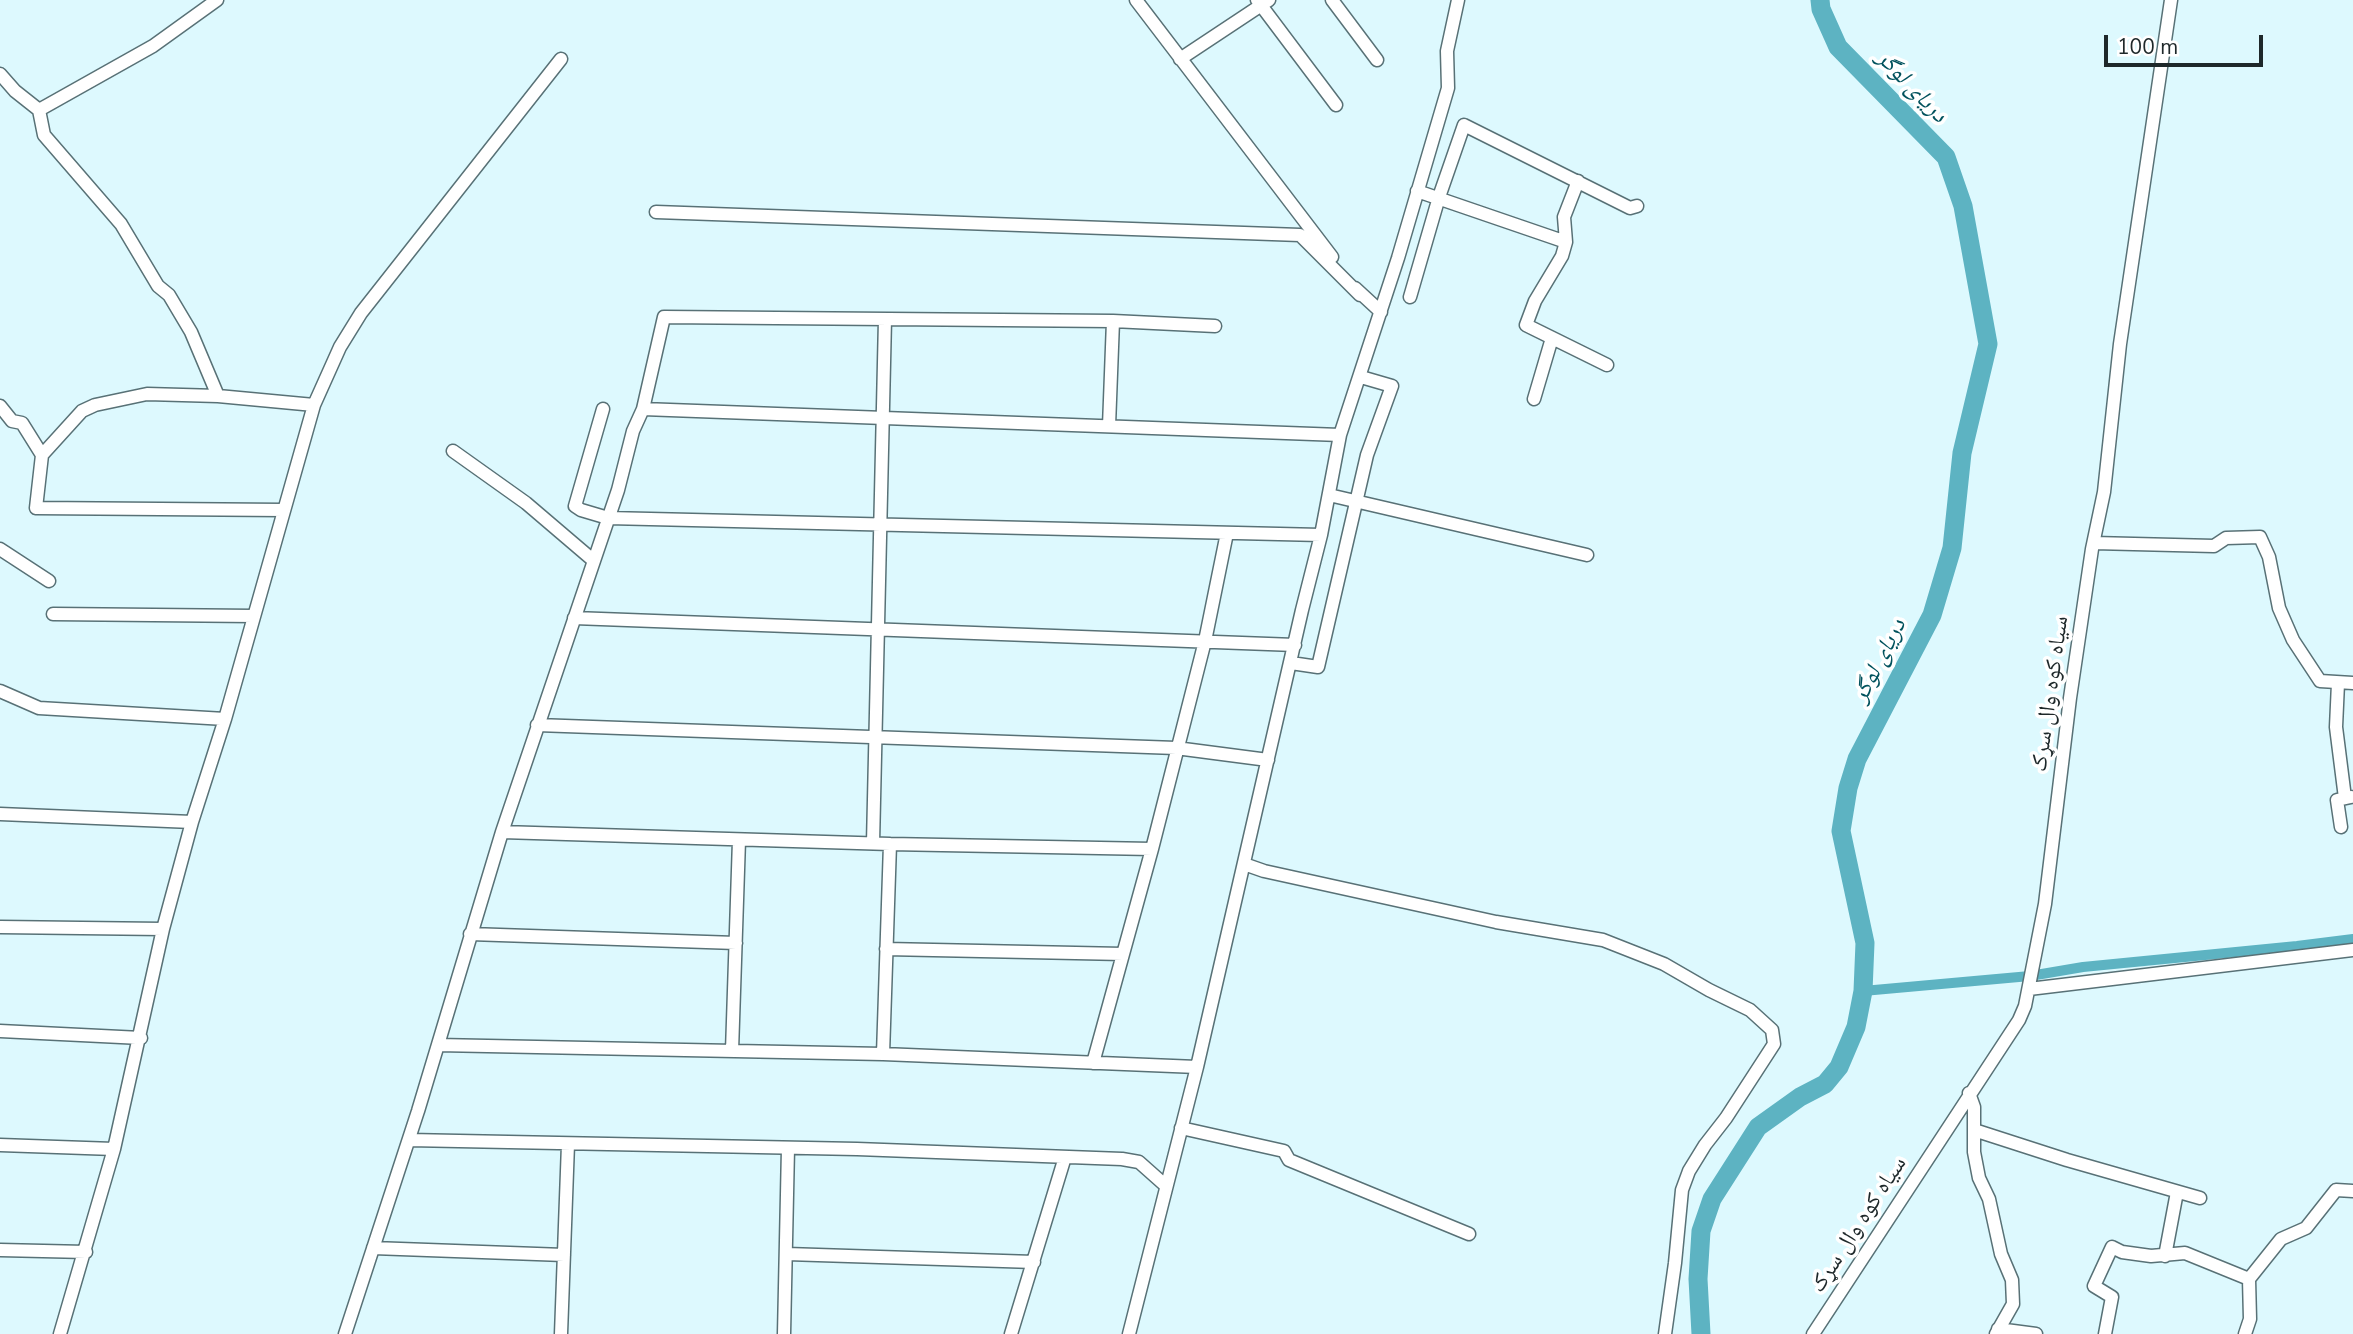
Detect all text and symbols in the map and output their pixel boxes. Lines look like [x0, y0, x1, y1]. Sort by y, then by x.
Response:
scale bar [2108, 21, 2267, 65]
text: 100 m [2117, 33, 2178, 61]
water label: دریای لوگر [1869, 44, 1953, 130]
water label: دریای لوگر [1847, 614, 1913, 708]
street label: سیاه کوه وال سړک [2026, 614, 2076, 774]
street label: سیاه کوه وال سړک [1805, 1152, 1913, 1298]

